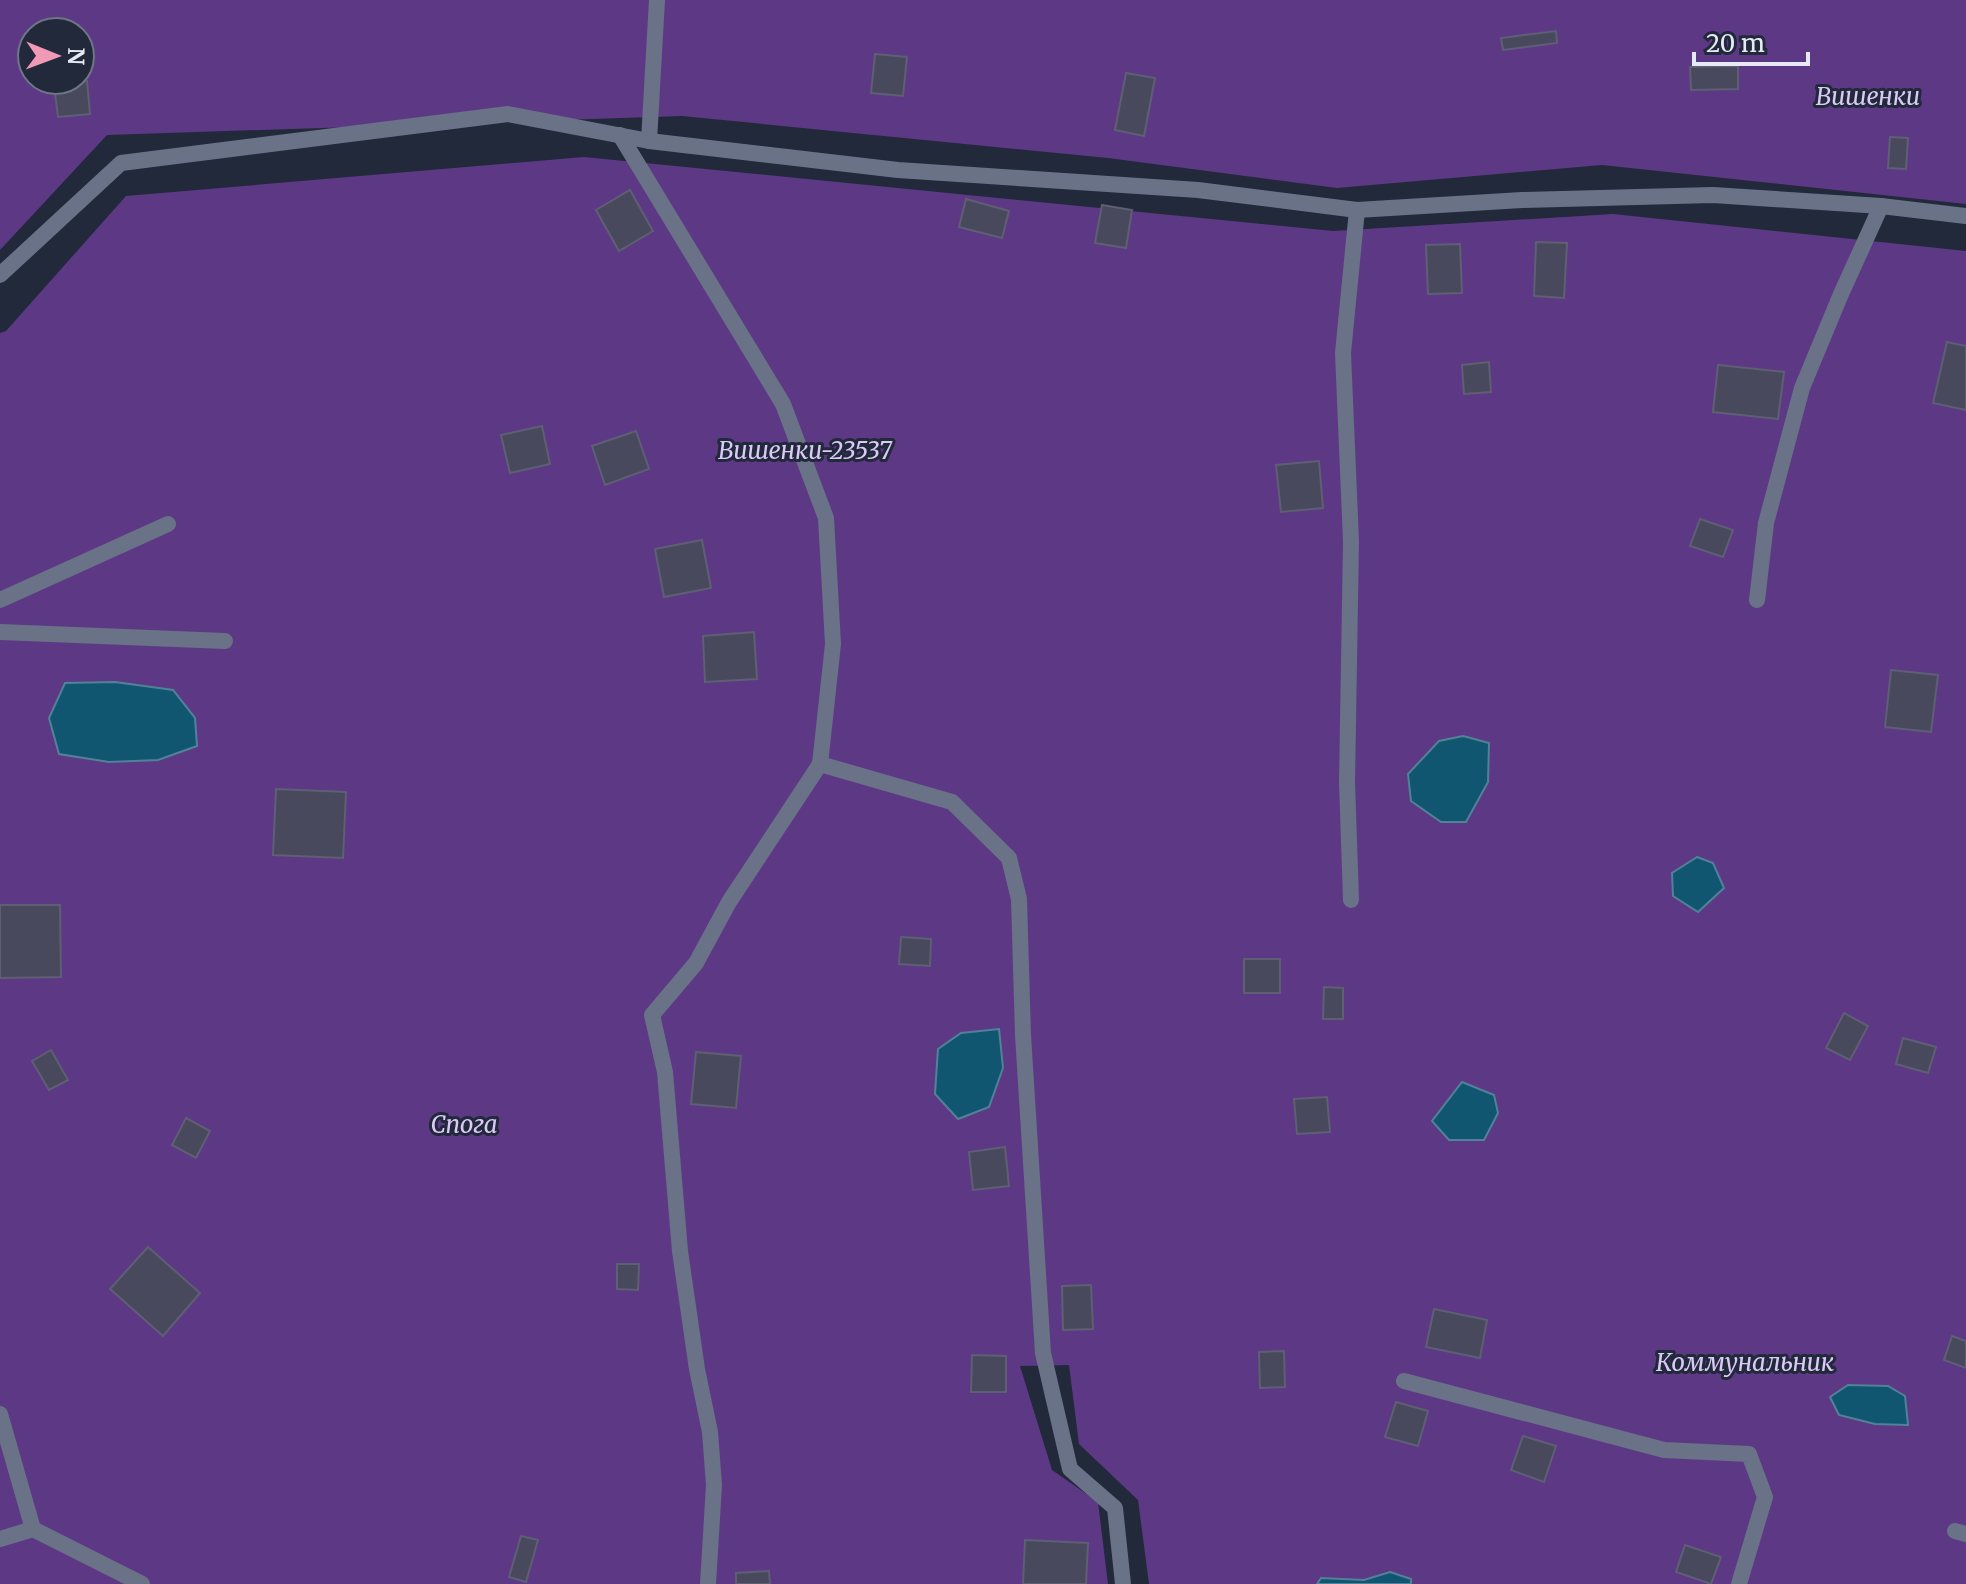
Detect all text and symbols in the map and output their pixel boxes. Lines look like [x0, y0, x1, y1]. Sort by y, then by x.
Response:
north arrow [16, 16, 96, 96]
scale bar [1694, 16, 1808, 66]
text: 20 m [1706, 28, 1765, 59]
text: N [62, 47, 90, 66]
park label: Вишенки [1816, 81, 1920, 112]
park label: Вишенки-23537 [718, 435, 893, 466]
park label: Спога [431, 1109, 497, 1140]
park label: Коммунальник [1656, 1347, 1834, 1378]

